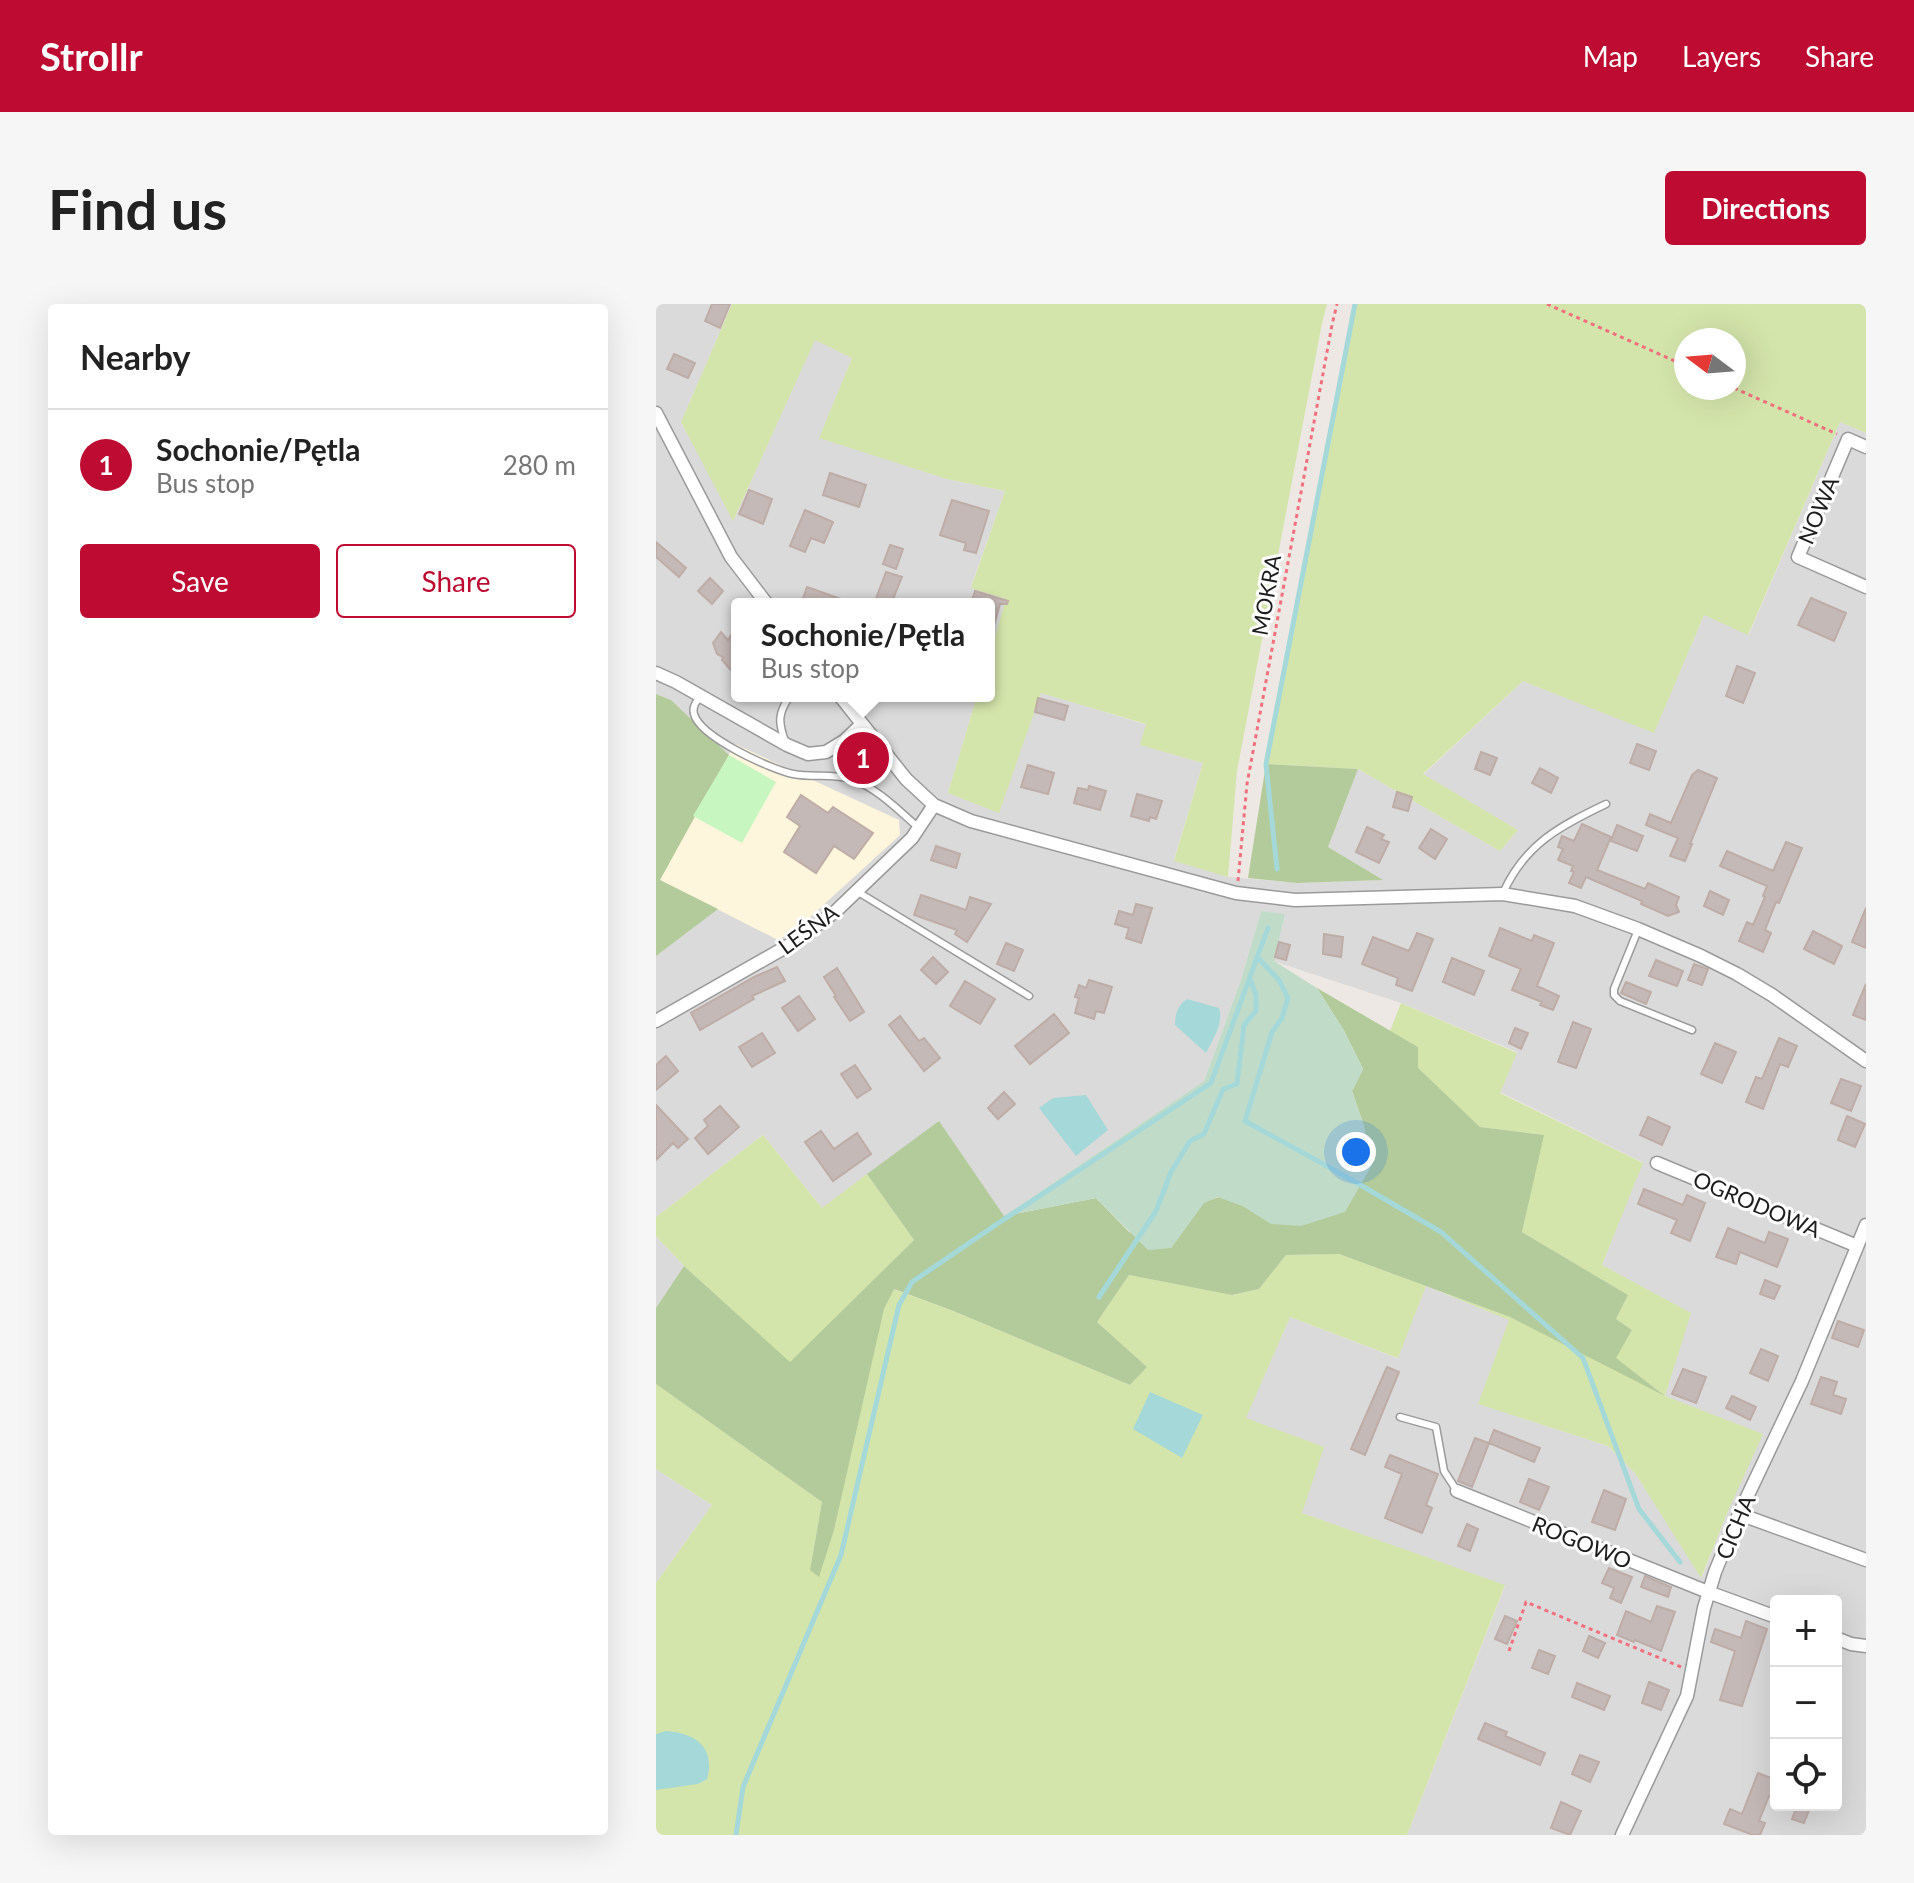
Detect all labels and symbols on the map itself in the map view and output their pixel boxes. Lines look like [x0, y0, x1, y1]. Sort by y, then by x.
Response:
north arrow [1674, 328, 1746, 400]
street label: NOWA [1792, 472, 1844, 548]
street label: MOKRA [1246, 553, 1286, 637]
pin: 1 [837, 728, 889, 788]
street label: LEŚNA [773, 898, 843, 960]
your location [1336, 1132, 1376, 1172]
street label: OGRODOWA [1689, 1165, 1825, 1243]
street label: CICHA [1709, 1491, 1761, 1563]
street label: ROGOWO [1528, 1510, 1636, 1574]

